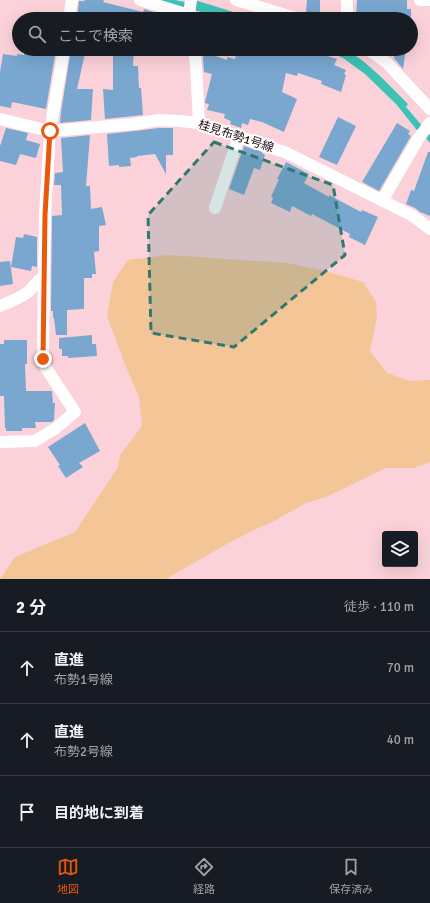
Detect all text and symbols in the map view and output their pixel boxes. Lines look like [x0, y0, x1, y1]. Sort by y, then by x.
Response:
search box [12, 12, 418, 56]
icon: search [26, 23, 48, 45]
text: ここで検索 [58, 27, 133, 45]
street label: 桂見布勢1号線 [196, 117, 275, 156]
route start [41, 122, 59, 140]
route end [34, 350, 52, 368]
map controls [382, 531, 418, 567]
button: layers [382, 531, 418, 567]
text: 2 分 [16, 597, 46, 618]
text: 徒歩 · 110 m [344, 599, 414, 615]
text: 直進 [54, 651, 84, 669]
icon: ahead [16, 657, 38, 679]
text: 70 m [387, 660, 414, 676]
text: 布勢1号線 [54, 672, 113, 688]
text: 直進 [54, 723, 84, 741]
icon: ahead [16, 729, 38, 751]
text: 40 m [387, 732, 414, 748]
text: 布勢2号線 [54, 744, 113, 760]
icon: arrive [16, 801, 38, 823]
text: 目的地に到着 [54, 804, 144, 822]
tab: 地図 [57, 856, 79, 896]
tab: 経路 [193, 856, 215, 896]
tab: 保存済み [329, 856, 373, 896]

